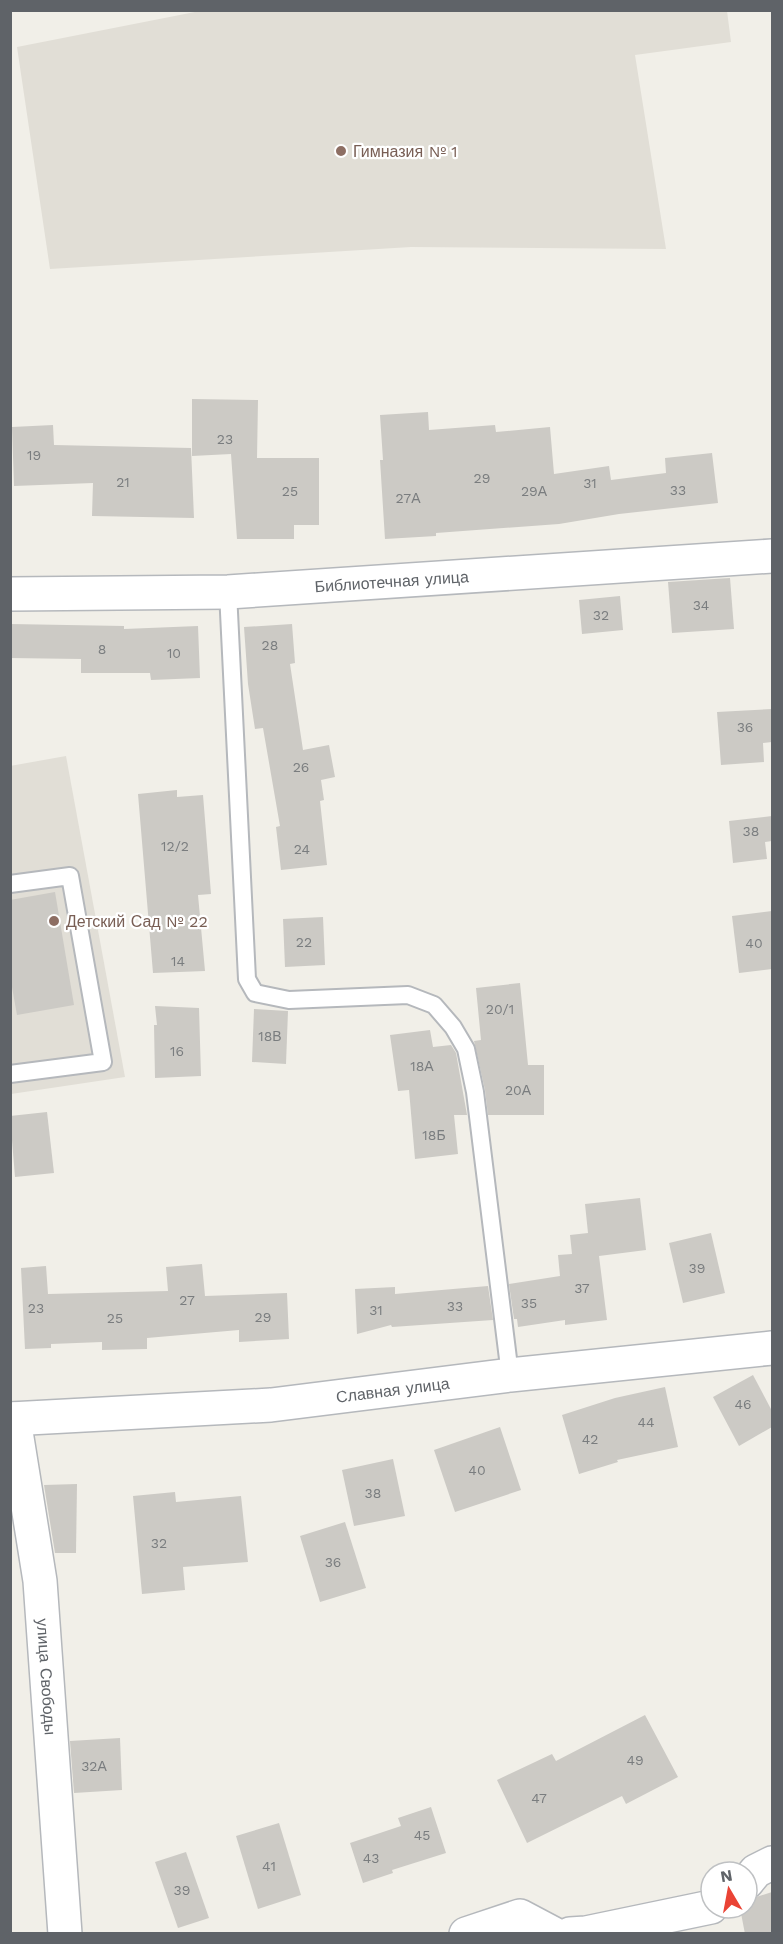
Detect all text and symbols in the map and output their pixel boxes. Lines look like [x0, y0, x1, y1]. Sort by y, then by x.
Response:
place label: Гимназия № 1 [353, 142, 458, 161]
marker: Гимназия № 1 [334, 144, 348, 158]
house number: 23 [217, 431, 233, 447]
house number: 19 [27, 447, 41, 463]
house number: 29 [474, 470, 490, 486]
house number: 21 [116, 474, 130, 490]
house number: 31 [583, 475, 597, 491]
house number: 33 [670, 482, 686, 498]
house number: 25 [282, 483, 298, 499]
house number: 29А [521, 483, 548, 499]
house number: 27А [395, 490, 421, 506]
street label: Библиотечная улица [314, 567, 469, 596]
house number: 34 [693, 597, 709, 613]
house number: 32 [593, 607, 609, 623]
house number: 28 [262, 637, 278, 653]
house number: 8 [98, 641, 106, 657]
house number: 10 [167, 645, 181, 661]
house number: 36 [737, 719, 753, 735]
house number: 26 [293, 759, 309, 775]
house number: 38 [743, 823, 759, 839]
house number: 12/2 [161, 838, 189, 854]
house number: 24 [294, 841, 310, 857]
place label: Детский Сад № 22 [66, 912, 208, 931]
marker: Детский Сад № 22 [47, 914, 61, 928]
house number: 22 [296, 934, 312, 950]
house number: 40 [745, 935, 763, 951]
house number: 14 [171, 953, 185, 969]
house number: 20/1 [486, 1001, 514, 1017]
house number: 18В [258, 1028, 282, 1044]
house number: 16 [170, 1043, 184, 1059]
house number: 18А [410, 1058, 434, 1074]
house number: 20А [505, 1082, 532, 1098]
house number: 18Б [422, 1127, 446, 1143]
house number: 39 [689, 1260, 705, 1276]
house number: 37 [574, 1280, 590, 1296]
house number: 27 [179, 1292, 195, 1308]
house number: 35 [521, 1295, 537, 1311]
house number: 33 [447, 1298, 463, 1314]
house number: 23 [28, 1300, 44, 1316]
house number: 31 [369, 1302, 383, 1318]
house number: 29 [255, 1309, 271, 1325]
house number: 25 [107, 1310, 123, 1326]
street label: Славная улица [335, 1374, 451, 1407]
house number: 46 [734, 1396, 752, 1412]
house number: 44 [637, 1414, 655, 1430]
house number: 42 [582, 1431, 598, 1447]
house number: 40 [468, 1462, 486, 1478]
house number: 38 [365, 1485, 381, 1501]
house number: 32 [151, 1535, 167, 1551]
house number: 36 [325, 1554, 341, 1570]
street label: улица Свободы [33, 1618, 60, 1736]
house number: 49 [626, 1752, 644, 1768]
house number: 32А [81, 1758, 107, 1774]
house number: 47 [531, 1790, 547, 1806]
house number: 45 [414, 1827, 430, 1843]
house number: 43 [363, 1850, 379, 1866]
house number: 41 [262, 1858, 276, 1874]
north arrow [699, 1860, 759, 1920]
text: N [719, 1865, 734, 1886]
house number: 39 [174, 1882, 190, 1898]

